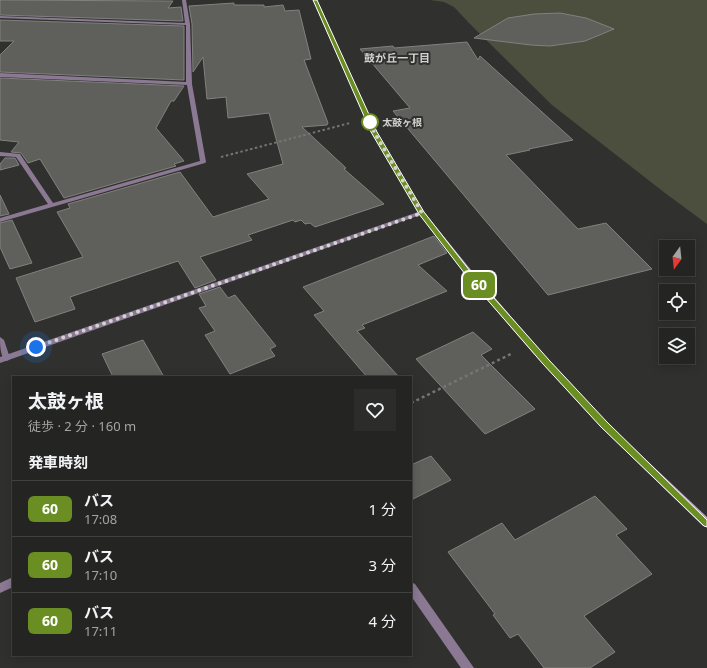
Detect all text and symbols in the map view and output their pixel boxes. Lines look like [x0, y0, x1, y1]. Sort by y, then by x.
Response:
district label: 鼓が丘一丁目 [364, 50, 430, 65]
marker: 太鼓ヶ根 [361, 113, 379, 131]
place label: 太鼓ヶ根 [382, 115, 422, 129]
north arrow [659, 240, 695, 276]
map controls [659, 240, 695, 364]
line badge: 60 [461, 272, 497, 298]
text: 60 [471, 275, 487, 294]
button: locate [659, 284, 695, 320]
button: layers [659, 328, 695, 364]
your location [26, 337, 46, 357]
text: 太鼓ヶ根 [28, 388, 104, 414]
button: heart [354, 389, 396, 431]
text: 徒歩 · 2 分 · 160 m [28, 417, 136, 435]
text: 発車時刻 [28, 452, 88, 472]
text: バス [84, 490, 114, 510]
text: 60 [42, 499, 58, 518]
text: 1 分 [369, 499, 396, 519]
text: 17:08 [84, 510, 117, 528]
text: バス [84, 546, 114, 566]
text: 60 [42, 555, 58, 574]
text: 3 分 [369, 555, 396, 575]
text: 17:10 [84, 566, 117, 584]
text: バス [84, 602, 114, 622]
text: 60 [42, 611, 58, 630]
text: 4 分 [369, 611, 396, 631]
text: 17:11 [84, 622, 117, 640]

